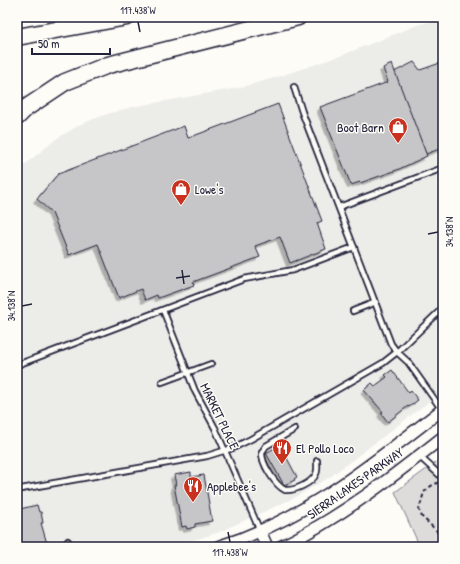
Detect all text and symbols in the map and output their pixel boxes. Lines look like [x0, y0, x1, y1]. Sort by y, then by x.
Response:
text: 117.438°W [120, 4, 157, 17]
scale bar [32, 30, 110, 56]
text: 50 m [38, 35, 59, 52]
shop icon: Boot Barn [387, 116, 409, 144]
place label: Boot Barn [337, 118, 384, 136]
shop icon: Lowe's [170, 178, 192, 206]
place label: Lowe's [195, 180, 223, 198]
text: 34.138°N [443, 217, 456, 247]
text: 34.138°N [5, 291, 18, 321]
street label: MARKET PLACE [196, 380, 244, 452]
restaurant icon: El Pollo Loco [271, 437, 293, 465]
place label: El Pollo Loco [296, 439, 354, 457]
street label: SIERRA LAKES PARKWAY [303, 443, 407, 523]
restaurant icon: Applebee's [182, 475, 204, 503]
place label: Applebee's [207, 477, 256, 495]
text: 117.438°W [212, 546, 249, 559]

